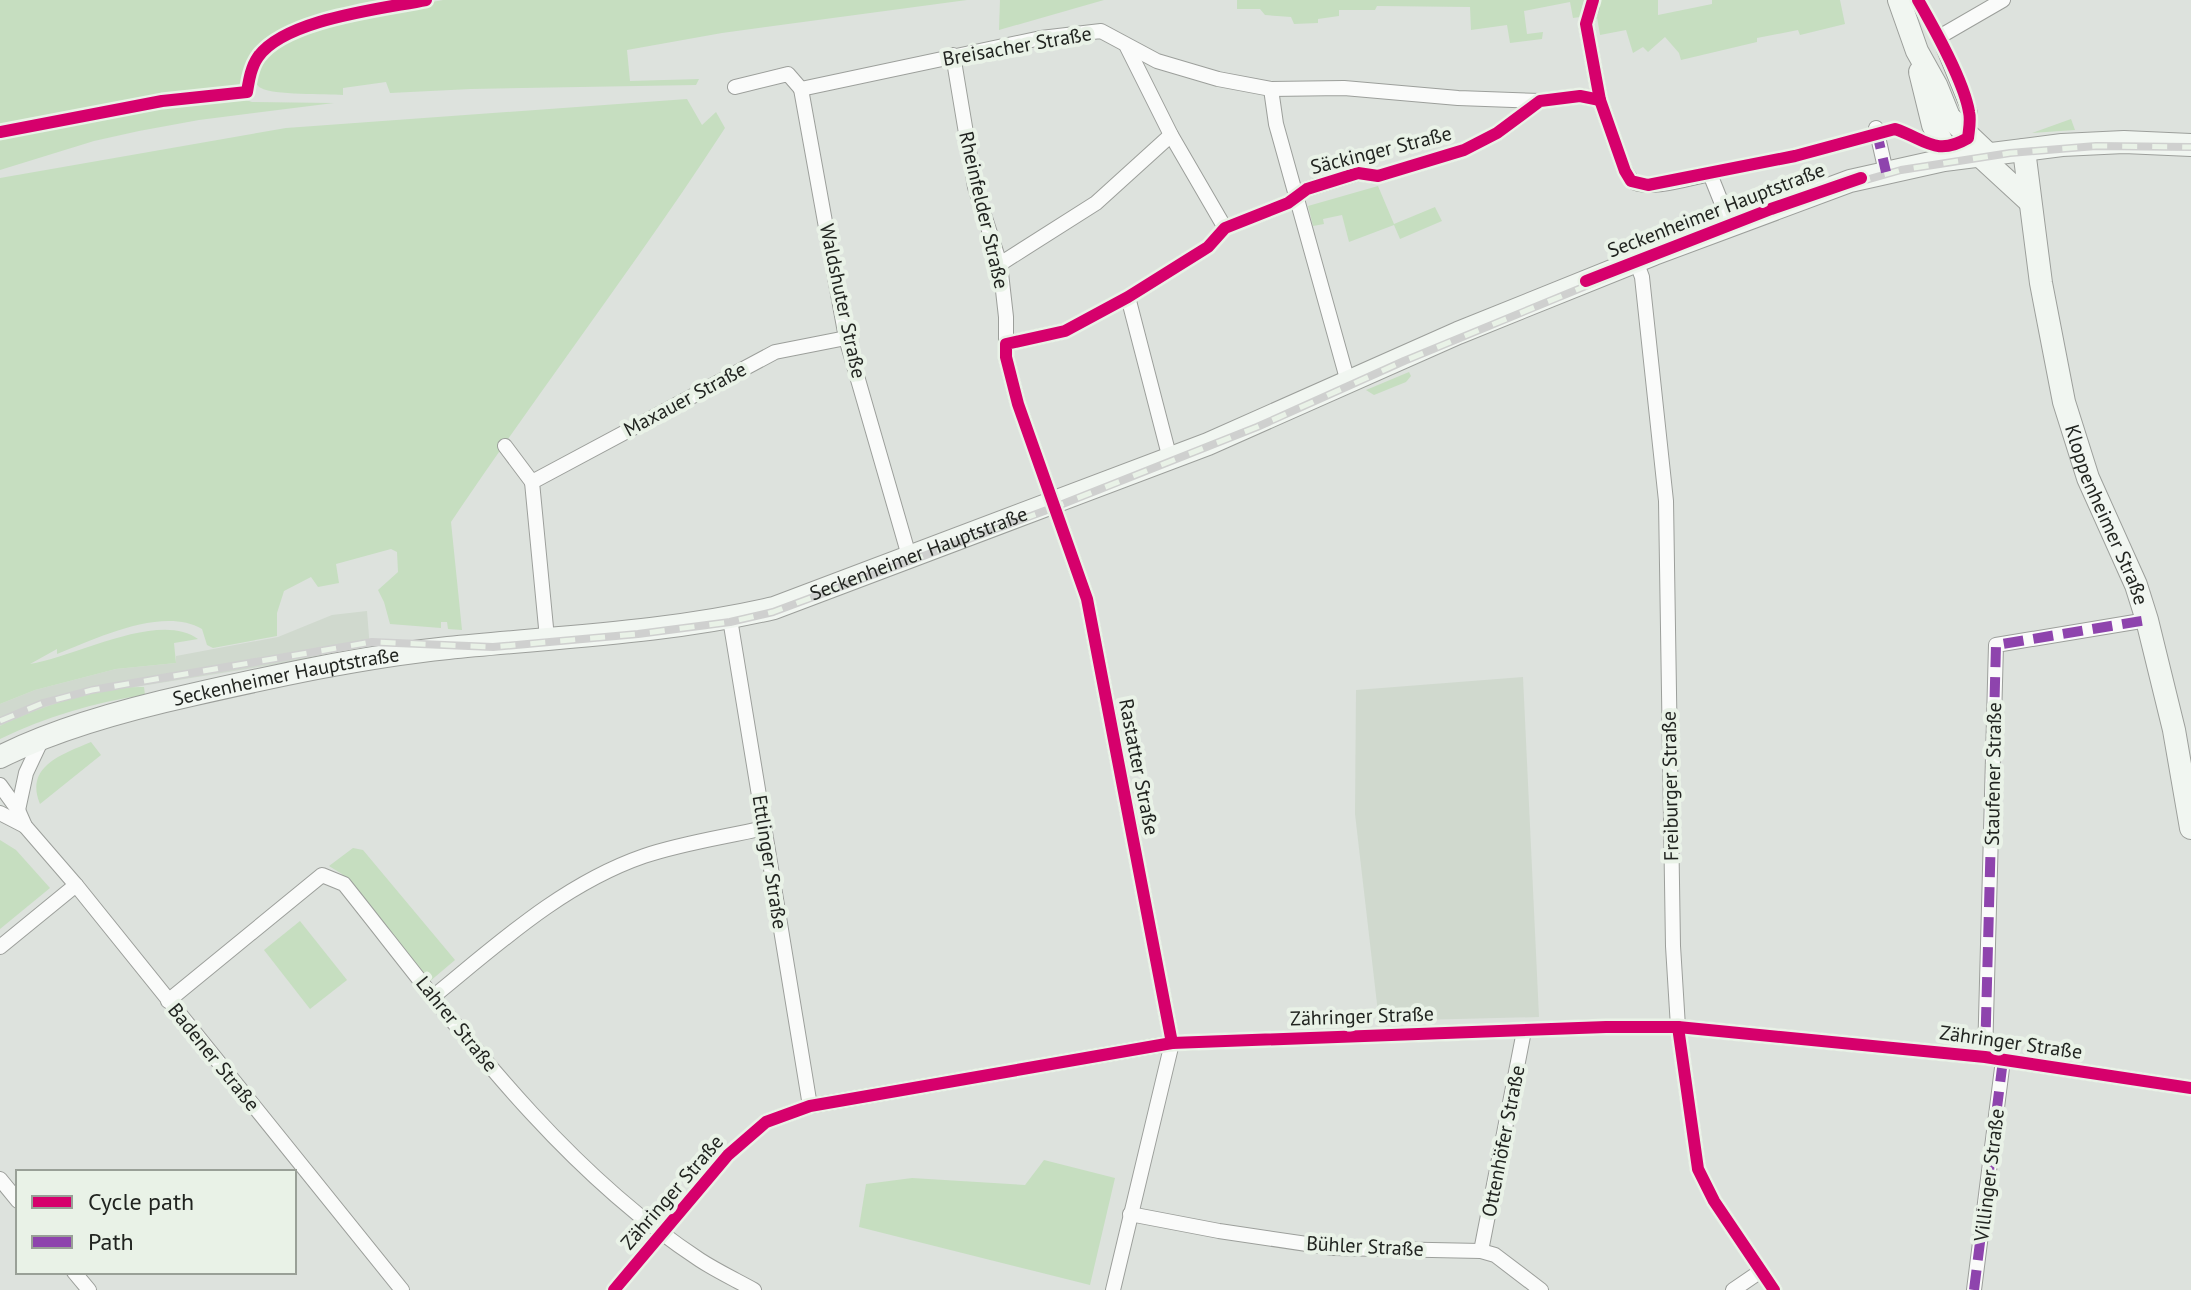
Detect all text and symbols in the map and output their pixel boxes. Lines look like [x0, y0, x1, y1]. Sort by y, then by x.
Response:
street label: Breisacher Straße [941, 20, 1093, 72]
street label: Säckinger Straße [1308, 120, 1454, 180]
street label: Rheinfelder Straße [953, 129, 1015, 291]
street label: Seckenheimer Hauptstraße [1604, 157, 1828, 263]
street label: Waldshuter Straße [814, 221, 872, 381]
street label: Maxauer Straße [619, 356, 751, 442]
street label: Kloppenheimer Straße [2059, 421, 2154, 608]
street label: Seckenheimer Hauptstraße [806, 500, 1031, 606]
street label: Seckenheimer Hauptstraße [170, 641, 401, 712]
street label: Rastatter Straße [1113, 697, 1165, 837]
street label: Staufener Straße [1979, 702, 2007, 846]
street label: Freiburger Straße [1656, 711, 1684, 861]
street label: Ettlinger Straße [747, 793, 793, 931]
street label: Lahrer Straße [410, 971, 504, 1077]
street label: Badener Straße [162, 998, 266, 1116]
street label: Zähringer Straße [1290, 1000, 1434, 1032]
street label: Zähringer Straße [1938, 1019, 2084, 1065]
street label: Ottenhöfer Straße [1476, 1063, 1530, 1219]
street label: Villinger Straße [1968, 1107, 2010, 1244]
street label: Zähringer Straße [615, 1129, 729, 1255]
legend [16, 1170, 296, 1274]
text: Cycle path [88, 1186, 194, 1217]
text: Path [88, 1226, 134, 1257]
street label: Bühler Straße [1306, 1230, 1424, 1262]

